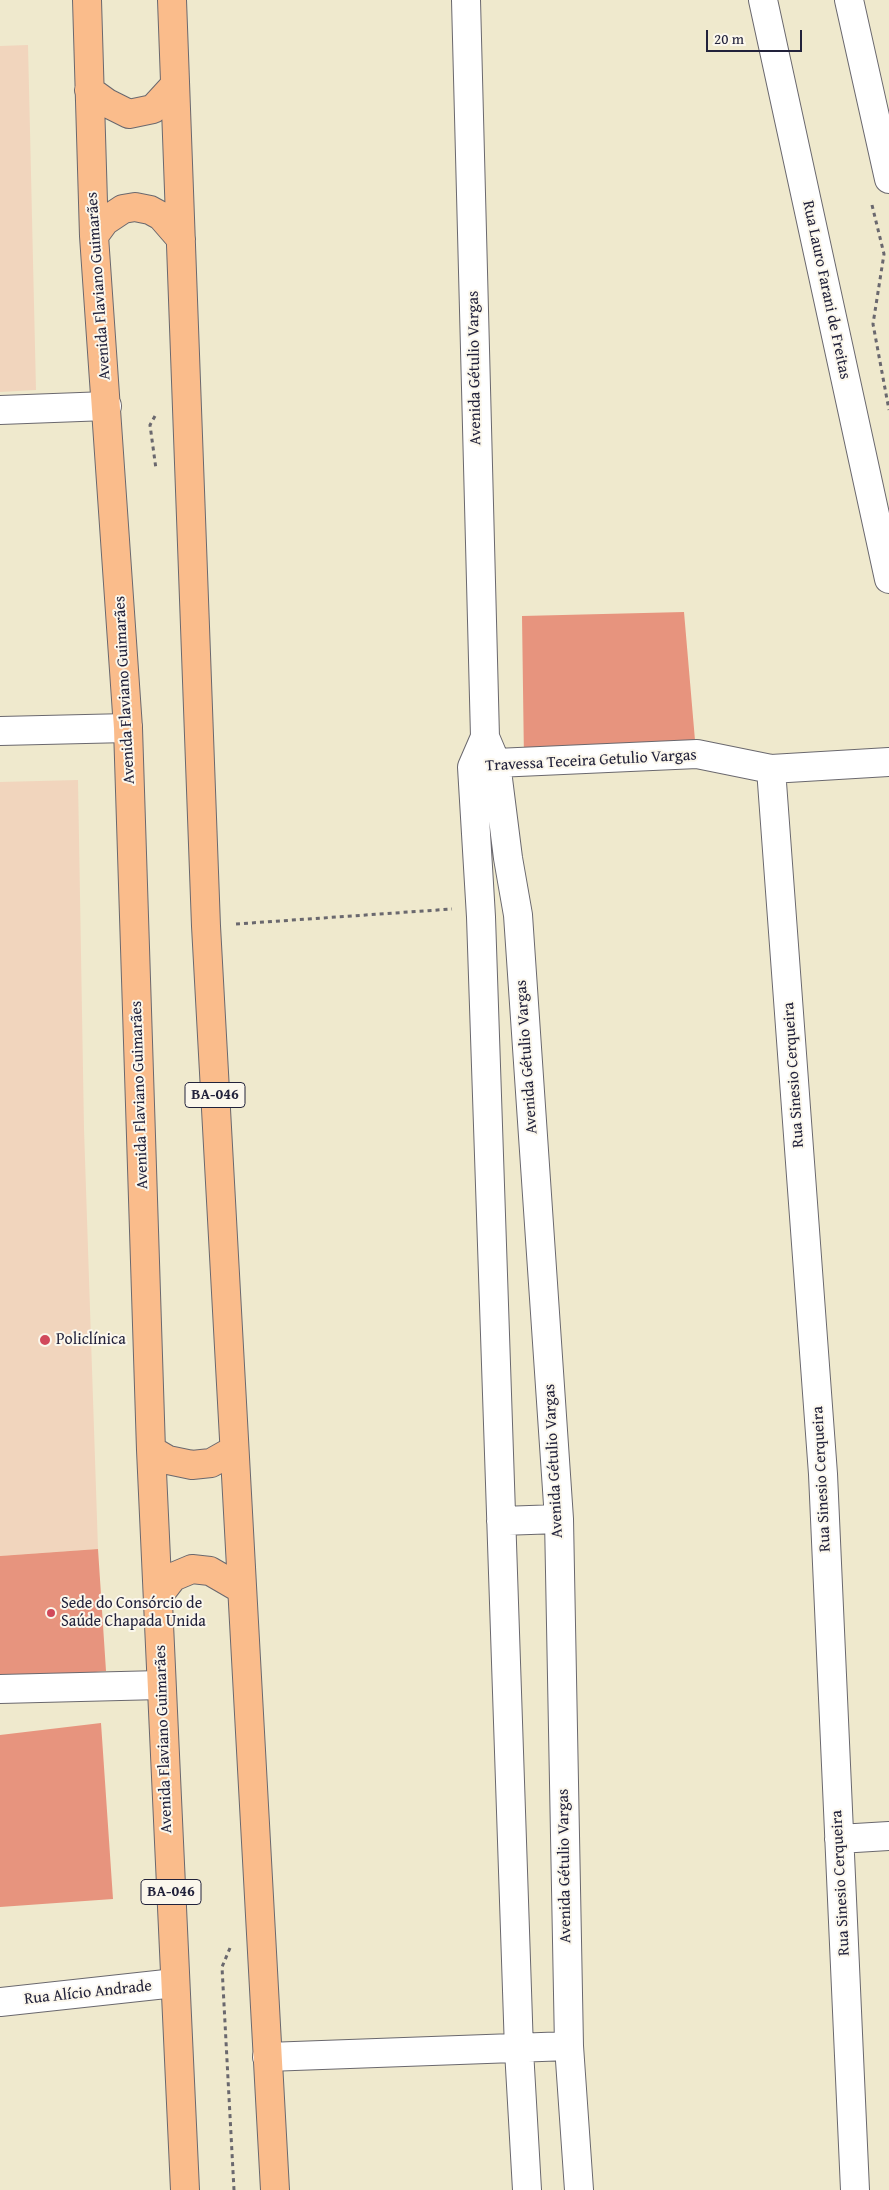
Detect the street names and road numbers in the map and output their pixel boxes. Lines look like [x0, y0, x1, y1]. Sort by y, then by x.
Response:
street label: Avenida Flaviano Guimarães [83, 191, 115, 381]
street label: Rua Lauro Farani de Freitas [798, 199, 854, 381]
street label: Avenida Gétulio Vargas [464, 291, 486, 445]
street label: Avenida Flaviano Guimarães [110, 595, 140, 785]
street label: Travessa Teceira Getulio Vargas [485, 746, 697, 776]
street label: Avenida Gétulio Vargas [512, 979, 542, 1135]
street label: Avenida Flaviano Guimarães [127, 1000, 153, 1190]
street label: Rua Sinesio Cerqueira [779, 1002, 809, 1148]
road number: BA-046 [185, 1082, 245, 1108]
street label: Avenida Gétulio Vargas [540, 1383, 568, 1539]
street label: Rua Sinesio Cerqueira [809, 1406, 835, 1552]
street label: Avenida Flaviano Guimarães [151, 1644, 177, 1834]
street label: Avenida Gétulio Vargas [554, 1789, 576, 1943]
street label: Rua Sinesio Cerqueira [828, 1810, 854, 1956]
road number: BA-046 [141, 1880, 201, 1904]
street label: Rua Alício Andrade [23, 1977, 153, 2009]

